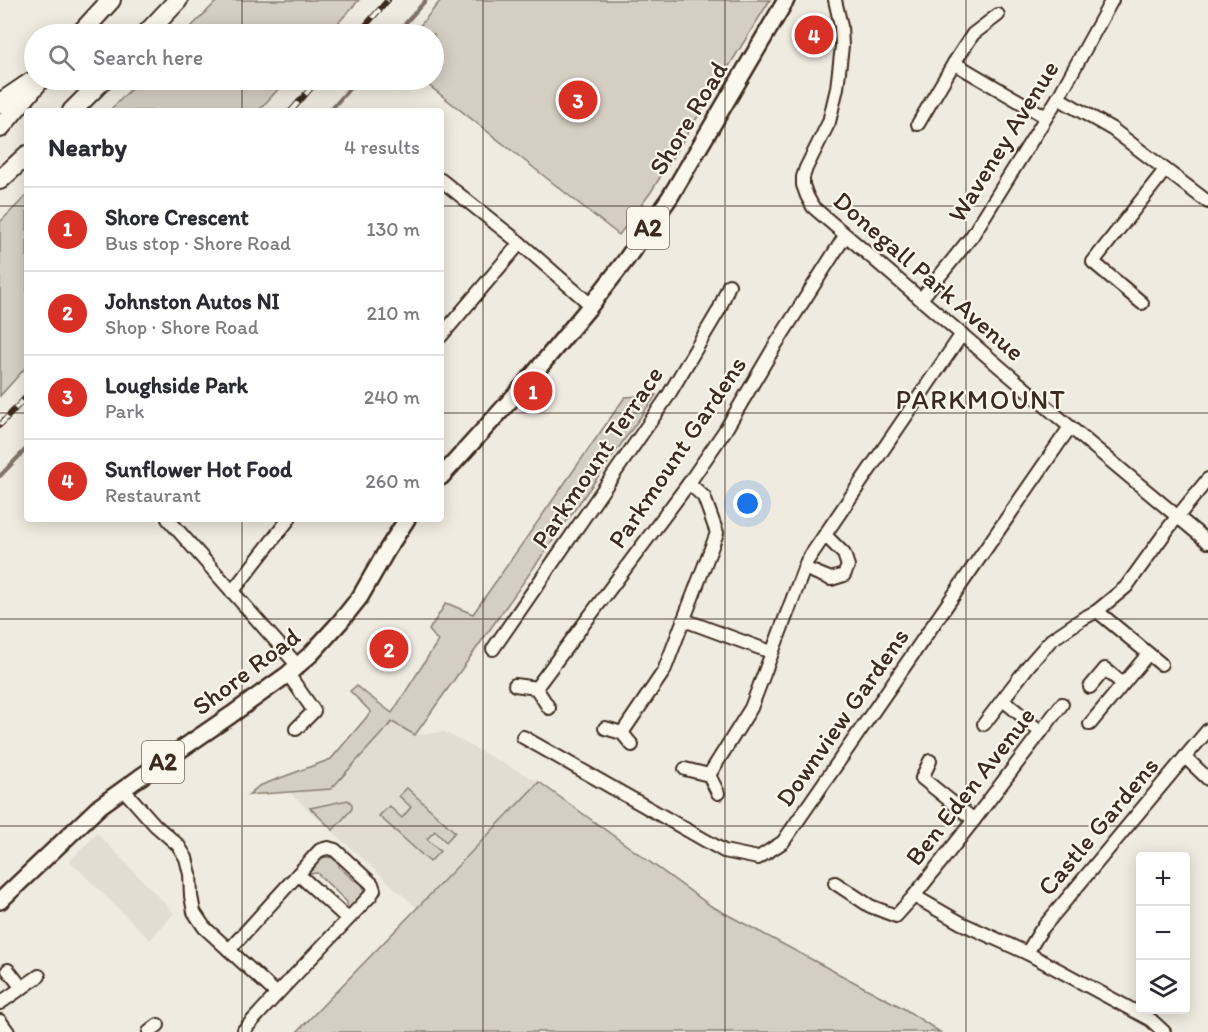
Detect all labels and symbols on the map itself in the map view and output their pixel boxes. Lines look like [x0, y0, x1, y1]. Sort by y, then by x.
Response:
pin: 4 [794, 12, 834, 57]
street label: Waveney Avenue [940, 54, 1066, 228]
street label: Shore Road [642, 55, 734, 181]
pin: 3 [558, 78, 598, 122]
street label: Donegall Park Avenue [827, 184, 1031, 368]
road number: A2 [627, 207, 669, 249]
street label: Parkmount Gardens [601, 350, 753, 554]
street label: Parkmount Terrace [524, 360, 670, 554]
pin: 1 [514, 368, 552, 414]
district label: PARKMOUNT [896, 383, 1066, 416]
your location [733, 489, 762, 518]
street label: Shore Road [186, 620, 306, 722]
street label: Downview Gardens [768, 621, 916, 813]
pin: 2 [370, 626, 408, 672]
street label: Ben Eden Avenue [898, 700, 1042, 872]
road number: A2 [142, 741, 184, 783]
street label: Castle Gardens [1031, 750, 1165, 902]

